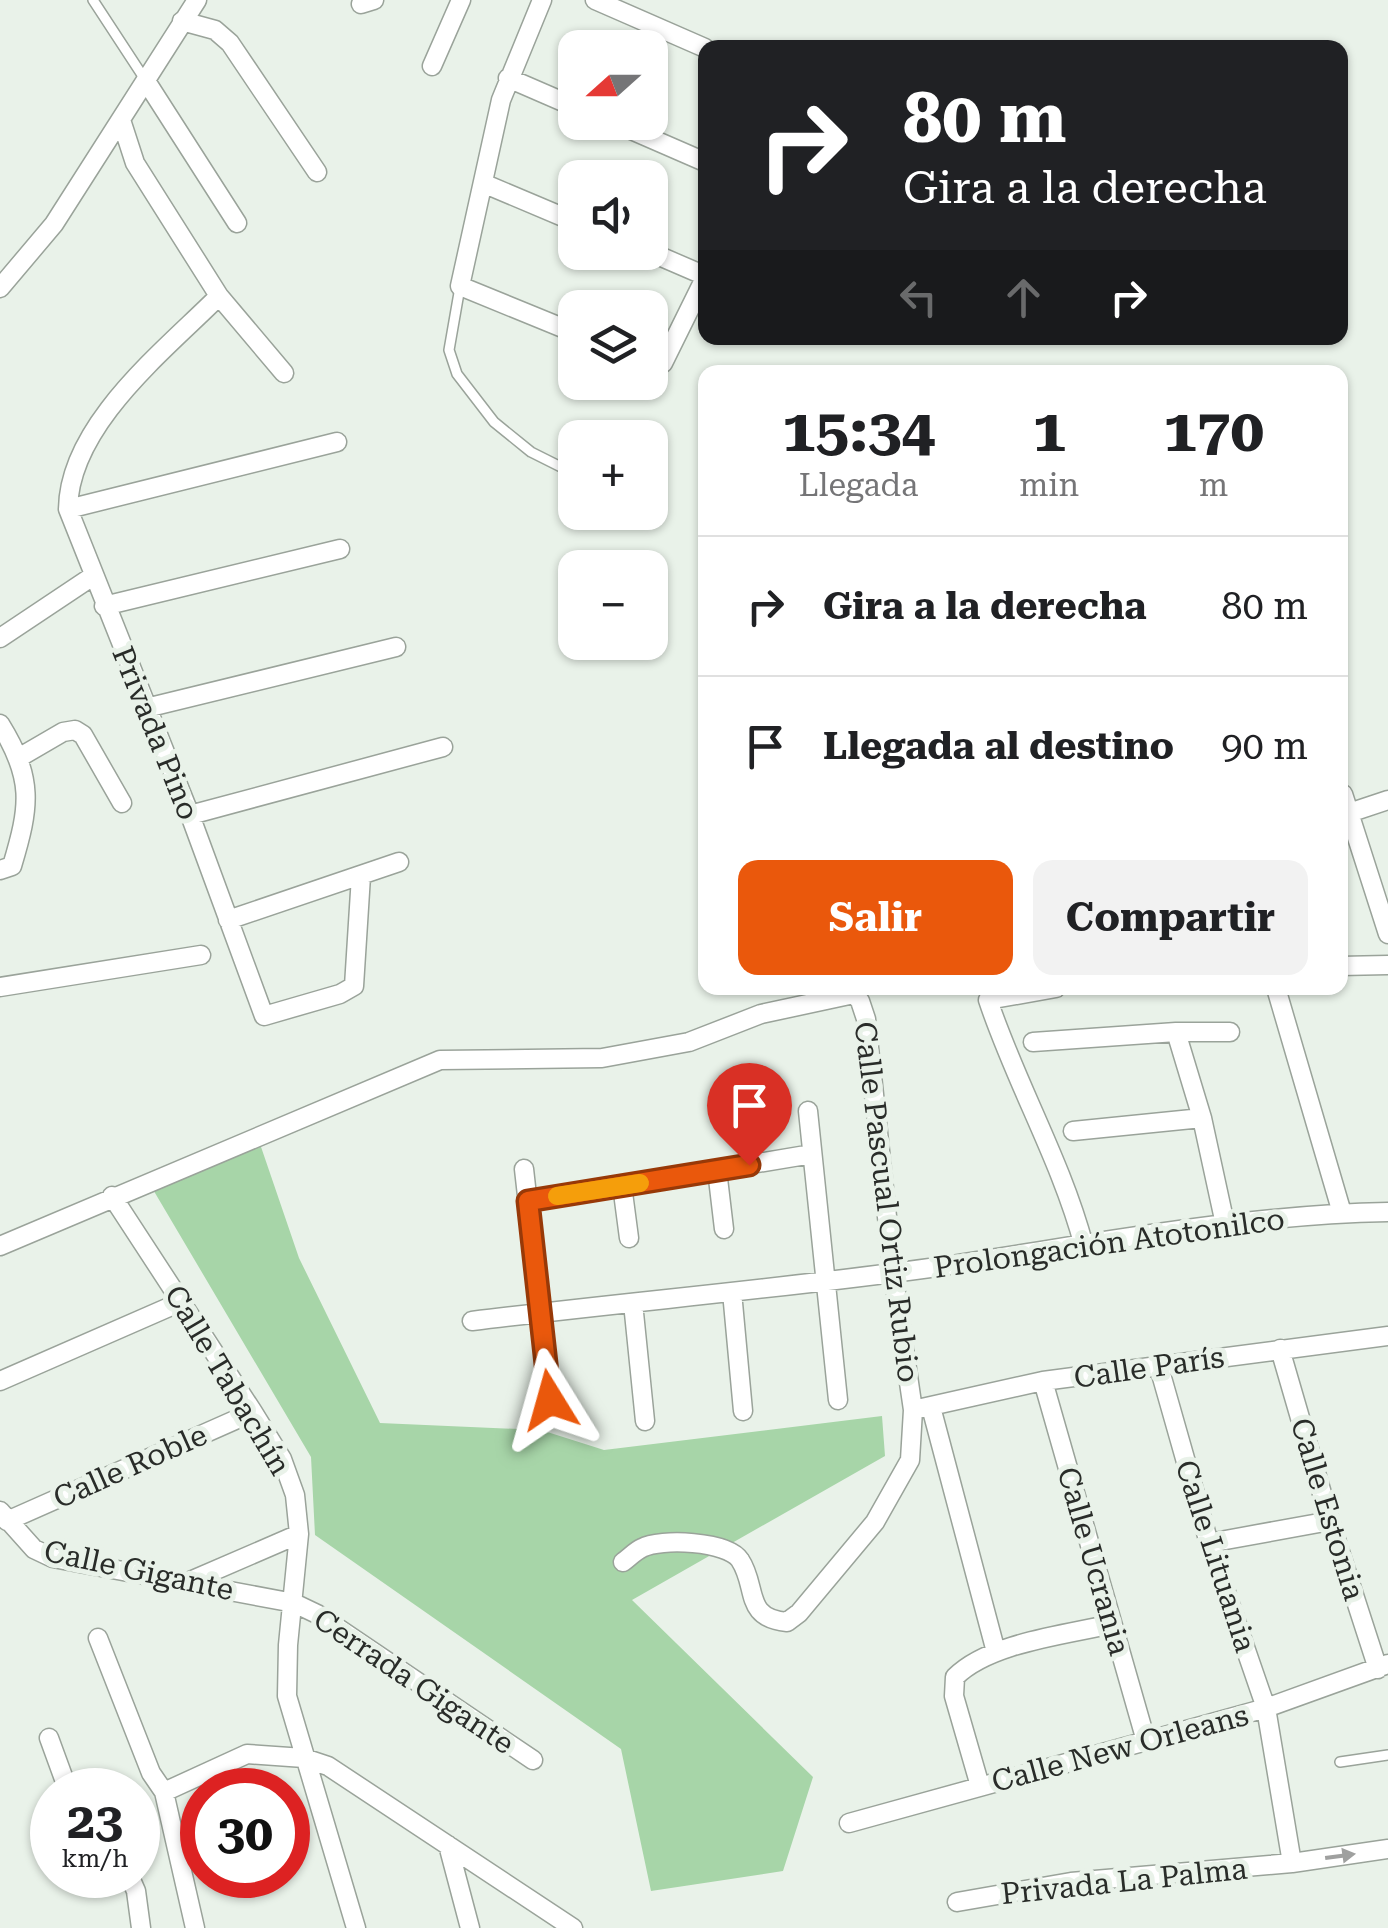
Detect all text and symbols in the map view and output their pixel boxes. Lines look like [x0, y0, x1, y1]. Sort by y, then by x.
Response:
north arrow [558, 30, 668, 140]
map controls [558, 30, 668, 660]
text: 80 m [903, 77, 1067, 159]
icon: right [738, 80, 868, 210]
button: sound [558, 160, 668, 270]
text: Gira a la derecha [903, 161, 1267, 214]
icon: left [891, 270, 946, 325]
icon: ahead [996, 270, 1051, 325]
icon: right [1101, 270, 1156, 325]
button: layers [558, 290, 668, 400]
text: 15:34 [782, 395, 935, 466]
text: 1 [1032, 395, 1066, 466]
text: 170 [1163, 395, 1264, 466]
button: + [558, 420, 668, 530]
text: Llegada [799, 466, 918, 504]
text: min [1019, 466, 1079, 504]
text: m [1199, 466, 1228, 504]
button: − [558, 550, 668, 660]
icon: right [738, 579, 793, 634]
text: Gira a la derecha [823, 584, 1147, 628]
text: 80 m [1221, 584, 1308, 628]
street label: Privada Pino [105, 641, 207, 825]
icon: arrive [738, 719, 793, 774]
text: Llegada al destino [823, 724, 1174, 768]
text: 90 m [1221, 724, 1308, 768]
button: Salir [738, 860, 1013, 975]
button: Compartir [1033, 860, 1308, 975]
street label: Calle Pascual Ortiz Rubio [847, 1020, 927, 1384]
pin [707, 1063, 792, 1166]
icon: arrive [722, 1078, 777, 1133]
street label: Prolongación Atotonilco [931, 1201, 1287, 1285]
street label: Calle Tabachín [158, 1279, 298, 1481]
street label: Calle París [1072, 1339, 1226, 1395]
position arrow [498, 1348, 602, 1452]
street label: Calle Estonia [1284, 1414, 1372, 1604]
street label: Calle Roble [48, 1417, 212, 1515]
street label: Calle Lituania [1168, 1456, 1264, 1656]
street label: Calle Ucrania [1050, 1463, 1138, 1659]
street label: Calle Gigante [41, 1533, 237, 1607]
street label: Cerrada Gigante [307, 1601, 521, 1761]
street label: Calle New Orleans [988, 1697, 1252, 1799]
speed limit sign: 30 [180, 1768, 310, 1898]
text: 23 [67, 1792, 123, 1850]
text: km/h [62, 1844, 128, 1873]
one-way arrow [1325, 1848, 1356, 1863]
street label: Privada La Palma [999, 1851, 1249, 1911]

